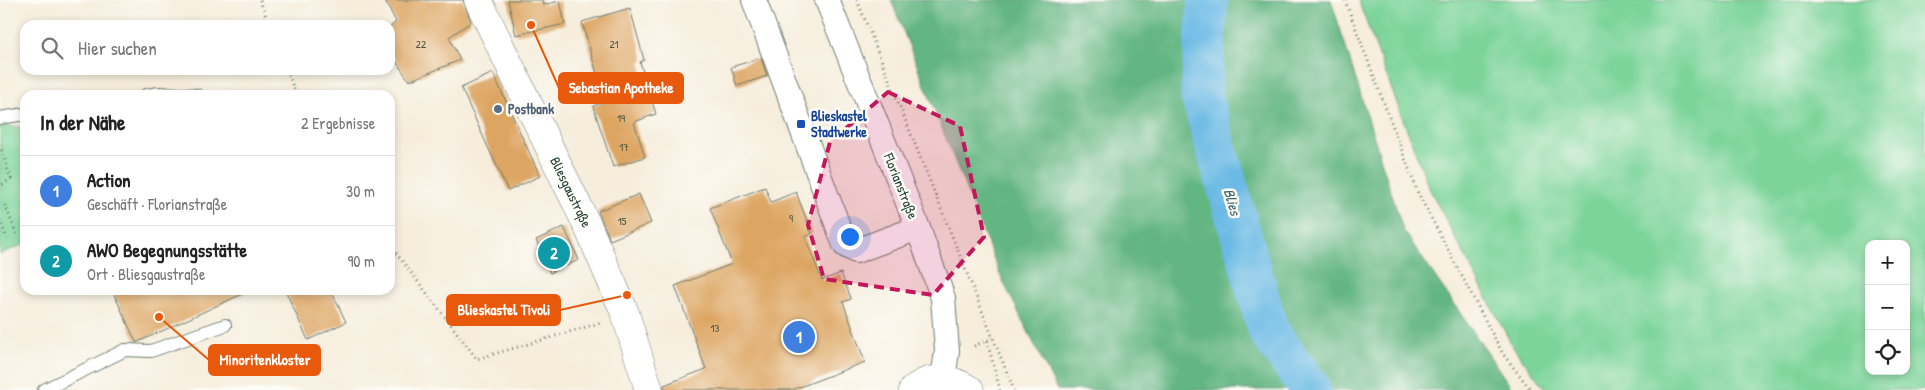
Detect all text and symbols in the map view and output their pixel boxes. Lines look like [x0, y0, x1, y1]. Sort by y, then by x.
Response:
search box [20, 20, 395, 75]
icon: search [38, 34, 66, 62]
text: Hier suchen [78, 35, 157, 61]
house number: 22 [416, 37, 426, 51]
house number: 21 [609, 37, 619, 51]
callout: Sebastian Apotheke [559, 73, 683, 103]
text: Sebastian Apotheke [569, 77, 673, 99]
place label: Postbank [508, 99, 554, 118]
marker: Postbank [492, 103, 504, 115]
place label: Blieskastel Stadtwerke [811, 106, 867, 141]
text: In der Nähe [40, 108, 125, 137]
house number: 19 [617, 111, 625, 125]
text: 2 Ergebnisse [301, 112, 375, 134]
marker: Blieskastel Stadtwerke [795, 118, 807, 130]
house number: 17 [619, 140, 629, 154]
street label: Florianstraße [878, 149, 923, 222]
street label: Bliesgaustraße [545, 153, 597, 231]
text: Action [87, 167, 131, 193]
text: 1 [53, 180, 59, 202]
text: 30 m [346, 180, 375, 202]
water label: Blies [1219, 186, 1247, 219]
text: Geschäft · Florianstraße [87, 193, 227, 215]
house number: 9 [789, 211, 793, 225]
house number: 15 [618, 214, 627, 228]
your location [837, 224, 863, 250]
pin: 2 [538, 234, 570, 272]
text: AWO Begegnungsstätte [87, 237, 247, 263]
map controls [1865, 240, 1910, 375]
button: + [1865, 240, 1910, 285]
text: 2 [52, 250, 60, 272]
text: 90 m [347, 250, 375, 272]
text: Ort · Bliesgaustraße [87, 263, 205, 285]
button: − [1865, 285, 1910, 330]
callout: Blieskastel Tivoli [447, 295, 560, 325]
text: Blieskastel Tivoli [458, 299, 550, 320]
pin: 1 [783, 318, 815, 356]
house number: 13 [711, 321, 720, 335]
button: locate [1865, 330, 1910, 375]
callout: Minoritenkloster [209, 345, 320, 375]
text: Minoritenkloster [219, 349, 311, 370]

